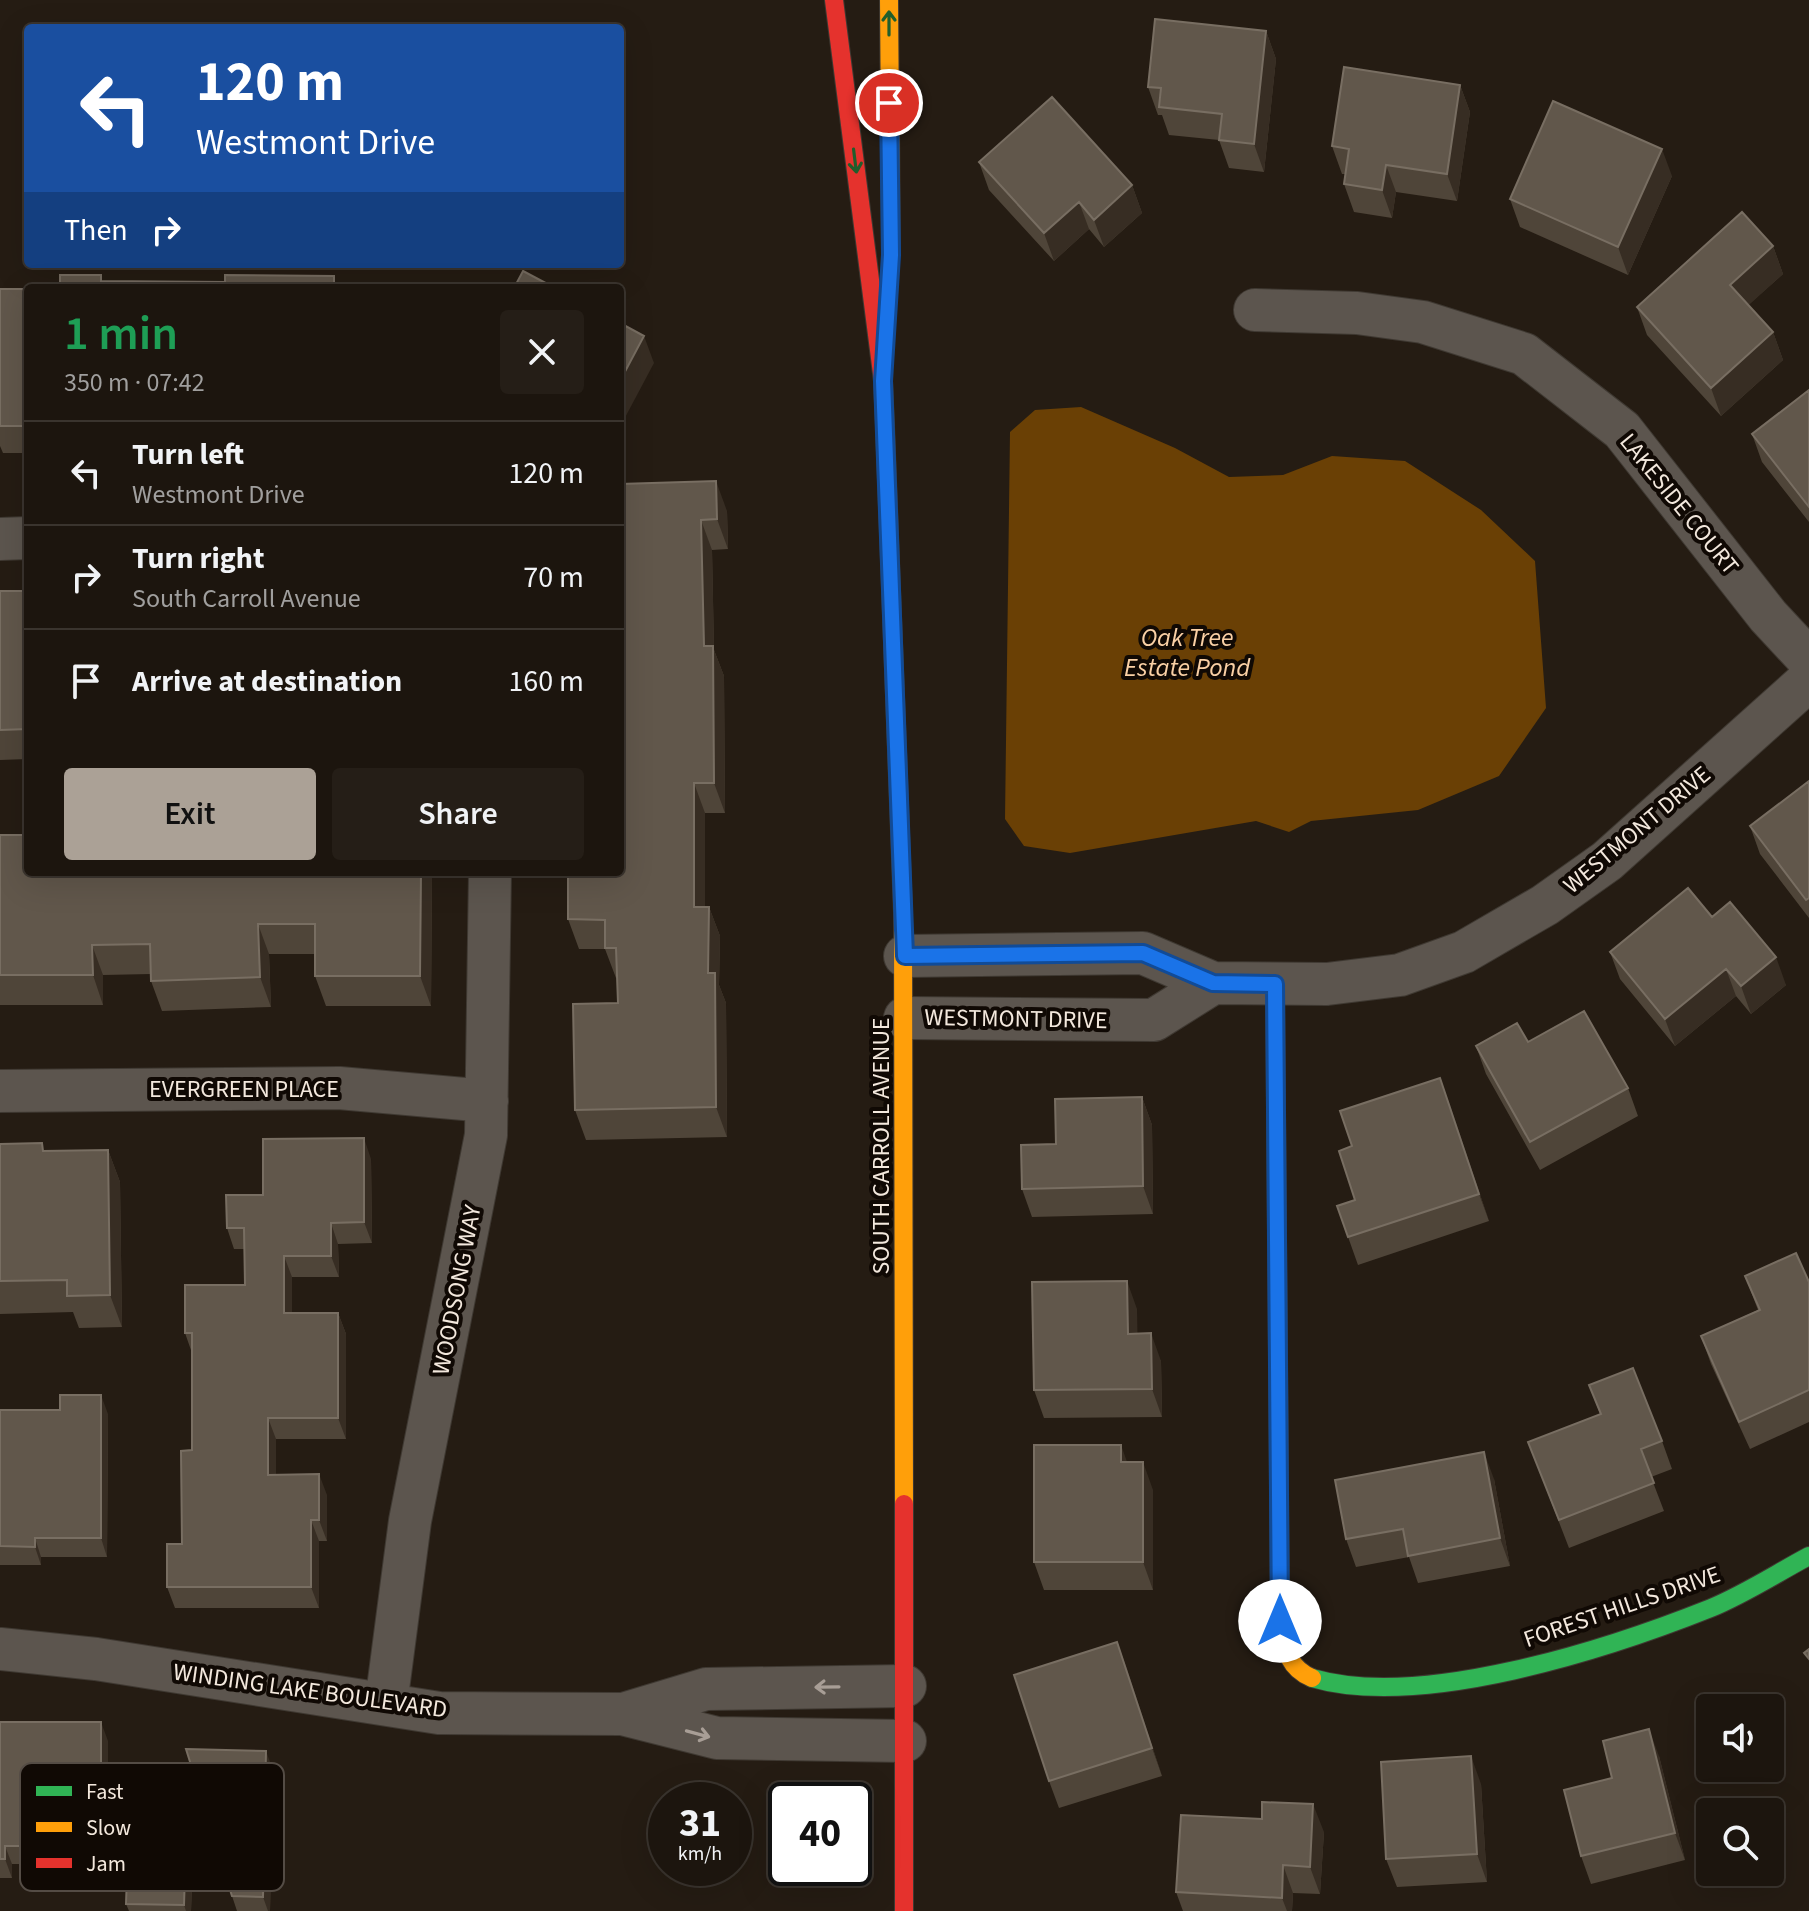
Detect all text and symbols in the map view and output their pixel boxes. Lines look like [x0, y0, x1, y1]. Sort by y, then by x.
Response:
one-way arrow [881, 10, 897, 37]
text: 120 m [196, 43, 344, 122]
icon: left [64, 56, 168, 160]
pin [855, 69, 923, 137]
icon: arrive [867, 81, 911, 125]
text: Westmont Drive [196, 117, 435, 168]
one-way arrow [848, 147, 863, 173]
icon: right [144, 208, 188, 252]
text: Then [64, 209, 128, 252]
text: 1 min [64, 300, 178, 368]
button: close [500, 310, 584, 394]
text: 350 m · 07:42 [64, 364, 205, 401]
street label: LAKESIDE COURT [1611, 426, 1747, 582]
text: Turn left [132, 433, 244, 476]
icon: left [64, 451, 108, 495]
text: 120 m [508, 452, 584, 495]
text: Westmont Drive [132, 476, 305, 513]
text: Turn right [132, 537, 264, 580]
icon: right [64, 555, 108, 599]
text: 70 m [523, 556, 584, 599]
text: South Carroll Avenue [132, 580, 361, 617]
water label: Oak Tree Estate Pond [1124, 619, 1251, 686]
icon: arrive [64, 659, 108, 703]
text: Arrive at destination [132, 660, 402, 703]
text: 160 m [508, 660, 584, 703]
street label: WESTMONT DRIVE [1556, 758, 1718, 902]
button: Exit [64, 768, 316, 860]
button: Share [332, 768, 584, 860]
street label: WESTMONT DRIVE [924, 1000, 1108, 1038]
street label: SOUTH CARROLL AVENUE [864, 1017, 899, 1275]
street label: EVERGREEN PLACE [149, 1072, 339, 1107]
street label: WOODSONG WAY [423, 1202, 491, 1378]
street label: FOREST HILLS DRIVE [1519, 1557, 1725, 1657]
position arrow [1238, 1579, 1322, 1663]
street label: WINDING LAKE BOULEVARD [171, 1654, 449, 1728]
one-way arrow [814, 1679, 841, 1695]
map controls [1696, 1694, 1784, 1886]
button: sound [1696, 1694, 1784, 1782]
one-way arrow [684, 1727, 710, 1742]
legend [20, 1763, 284, 1891]
text: Fast [86, 1776, 124, 1808]
speed limit sign: 40 [768, 1782, 872, 1886]
text: 31 [679, 1795, 721, 1852]
button: search [1696, 1798, 1784, 1886]
text: Slow [86, 1812, 131, 1844]
text: km/h [678, 1840, 722, 1868]
text: Jam [86, 1848, 126, 1880]

